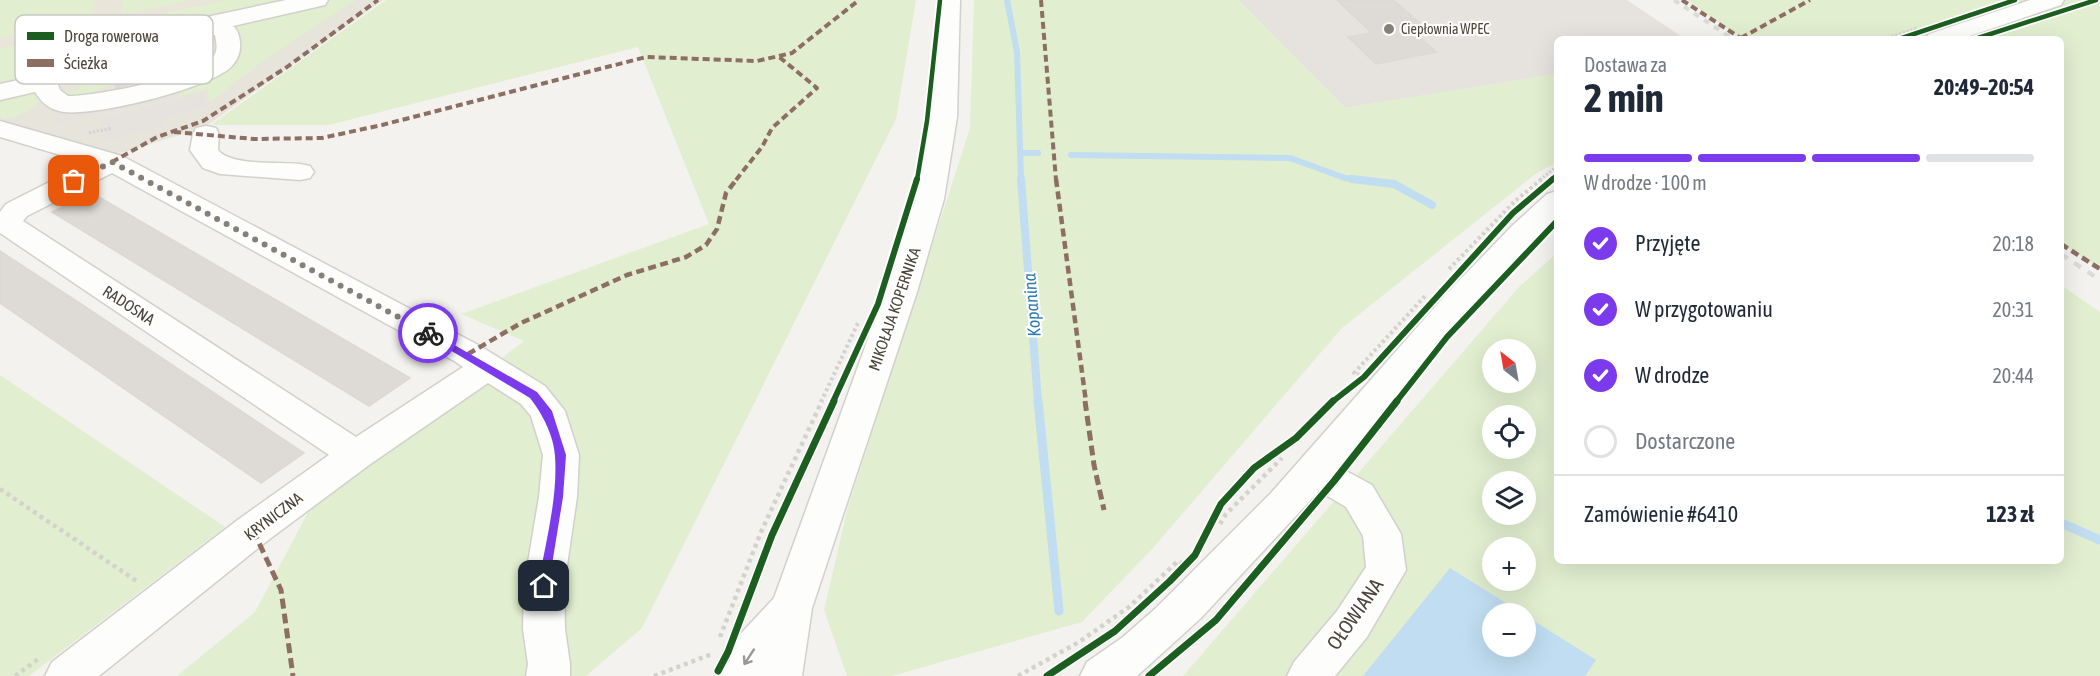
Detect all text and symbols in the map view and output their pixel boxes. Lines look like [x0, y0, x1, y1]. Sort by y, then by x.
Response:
legend [15, 15, 213, 84]
place label: Ciepłownia WPEC [1401, 21, 1490, 37]
marker: Ciepłownia WPEC [1382, 22, 1396, 36]
text: Droga rowerowa [64, 27, 159, 46]
text: Ścieżka [64, 53, 108, 72]
text: Dostawa za [1584, 53, 1667, 76]
text: 20:49–20:54 [1934, 74, 2034, 100]
text: 2 min [1584, 76, 1664, 120]
pin [48, 155, 99, 206]
icon: bag [57, 164, 90, 197]
text: W drodze · 100 m [1584, 171, 1707, 194]
icon: check [1584, 227, 1617, 260]
text: Przyjęte [1635, 230, 1700, 256]
text: 20:18 [1992, 232, 2034, 255]
street label: MIKOŁAJA KOPERNIKA [864, 245, 924, 373]
water label: Kopanina [1018, 272, 1045, 338]
street label: RADOSNA [100, 282, 158, 328]
icon: check [1584, 293, 1617, 326]
text: W przygotowaniu [1635, 296, 1773, 322]
text: 20:31 [1992, 298, 2034, 321]
courier [398, 303, 458, 363]
icon: bike [412, 317, 445, 350]
north arrow [1482, 339, 1536, 393]
map controls [1482, 339, 1536, 657]
icon: check [1584, 359, 1617, 392]
text: W drodze [1635, 362, 1709, 388]
text: 20:44 [1992, 364, 2034, 387]
button: locate [1482, 405, 1536, 459]
text: Dostarczone [1635, 428, 1735, 454]
button: layers [1482, 471, 1536, 525]
street label: KRYNICZNA [240, 488, 306, 544]
text: Zamówienie #6410 [1584, 501, 1738, 527]
text: 123 zł [1986, 501, 2034, 527]
button: + [1482, 537, 1536, 591]
pin [518, 560, 569, 611]
icon: home [527, 569, 560, 602]
street label: OŁOWIANA [1322, 574, 1387, 654]
button: − [1482, 603, 1536, 657]
one-way arrow [742, 648, 755, 665]

